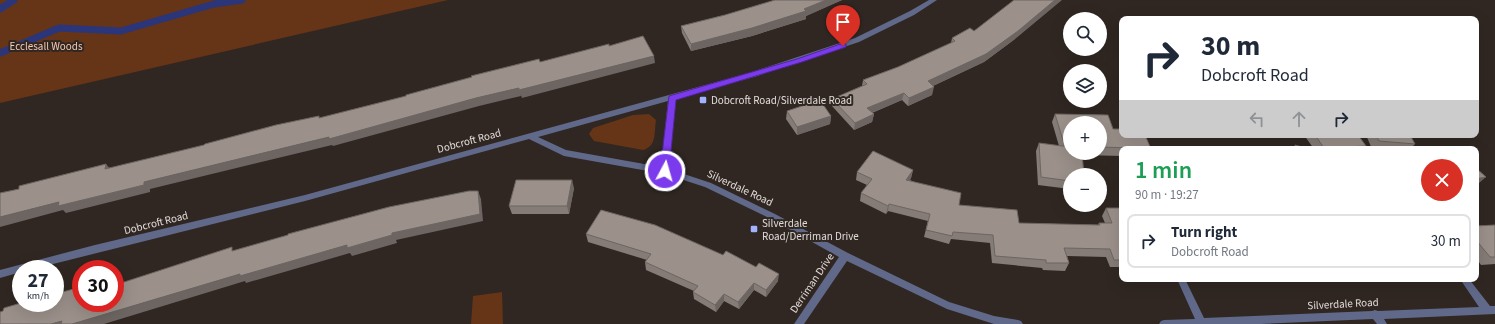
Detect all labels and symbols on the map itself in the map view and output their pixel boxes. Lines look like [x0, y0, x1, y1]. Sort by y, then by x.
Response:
pin [826, 5, 860, 46]
park label: Ecclesall Woods [10, 39, 83, 54]
place label: Dobcroft Road/Silverdale Road [711, 93, 852, 108]
marker: Dobcroft Road/Silverdale Road [698, 95, 708, 105]
street label: Dobcroft Road [435, 125, 503, 157]
position arrow [644, 150, 686, 192]
street label: Silverdale Road [704, 166, 776, 210]
street label: Dobcroft Road [122, 208, 190, 238]
place label: Silverdale Road/Derriman Drive [762, 216, 859, 244]
marker: Silverdale Road/Derriman Drive [749, 224, 759, 234]
street label: Derriman Drive [786, 250, 838, 316]
speed limit sign: 30 [72, 260, 124, 312]
street label: Silverdale Road [1307, 295, 1379, 313]

